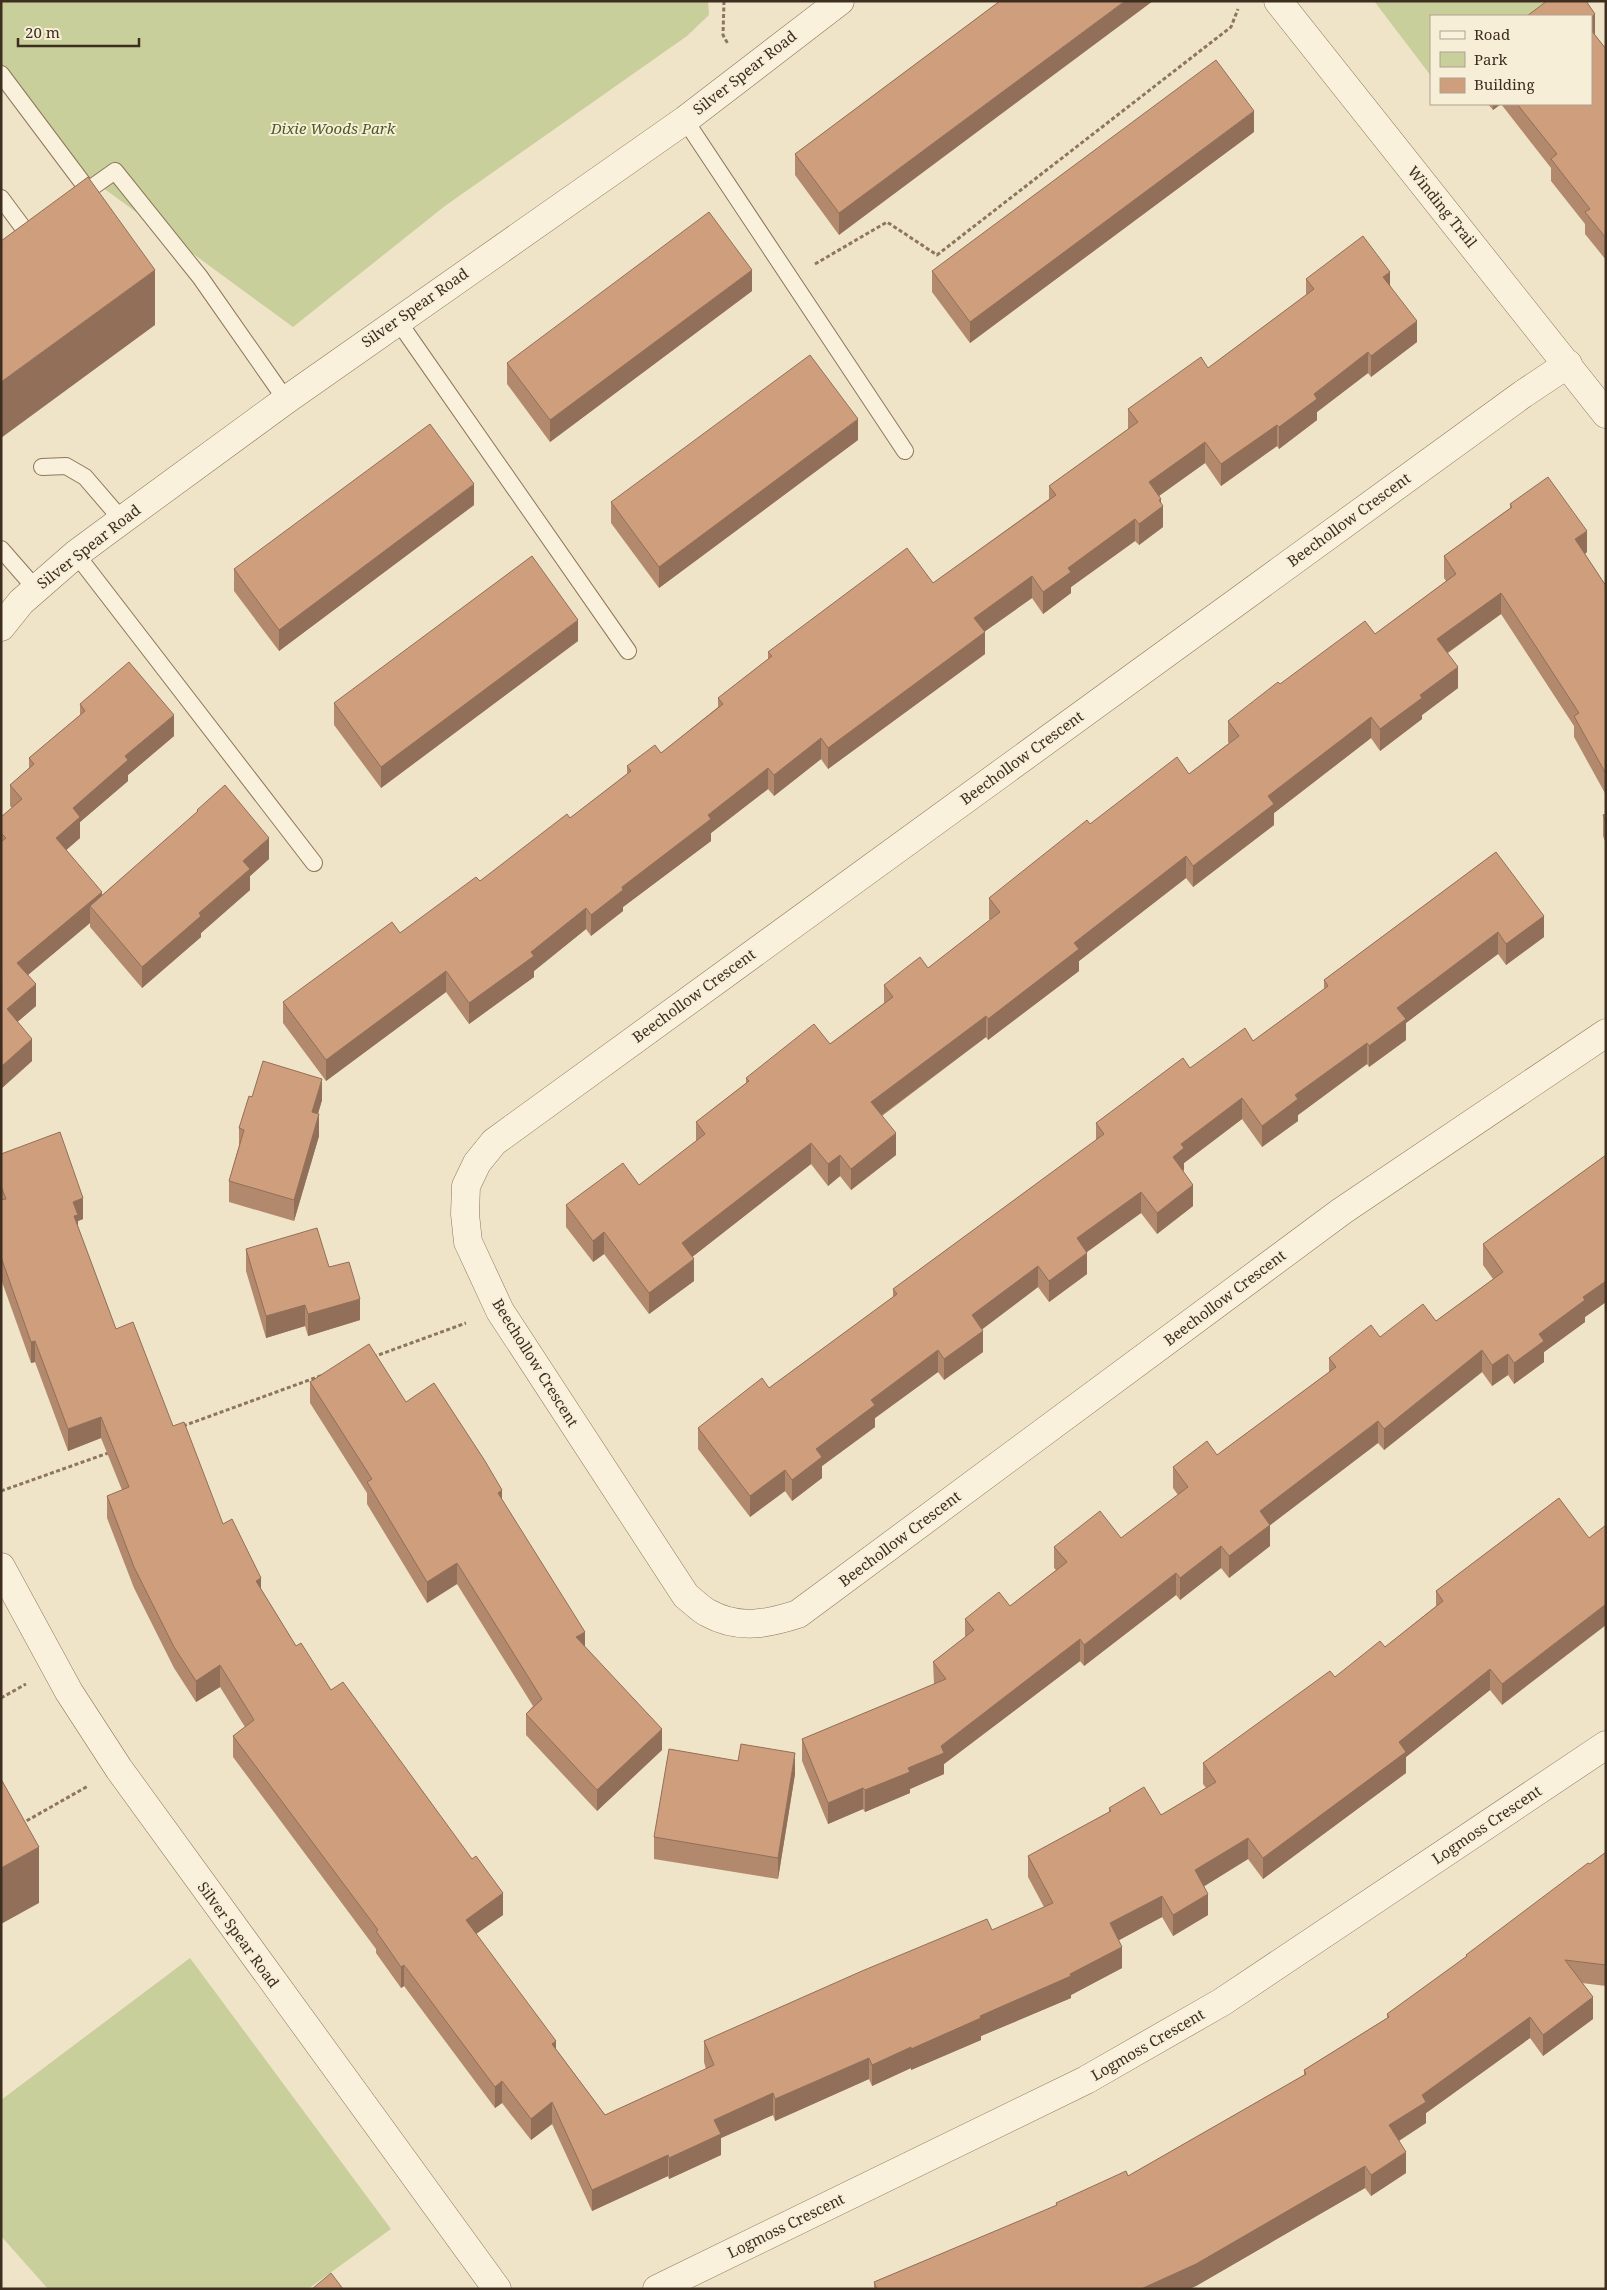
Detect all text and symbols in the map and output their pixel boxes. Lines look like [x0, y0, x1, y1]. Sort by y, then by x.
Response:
scale bar [18, 15, 139, 47]
legend [1430, 15, 1592, 105]
text: 20 m [25, 22, 60, 42]
text: Road [1474, 24, 1510, 44]
street label: Silver Spear Road [688, 25, 800, 119]
text: Park [1474, 49, 1508, 69]
text: Building [1474, 74, 1535, 94]
park label: Dixie Woods Park [270, 118, 396, 138]
street label: Winding Trail [1404, 161, 1482, 252]
street label: Silver Spear Road [357, 263, 472, 352]
street label: Beechollow Crescent [1283, 468, 1414, 571]
street label: Silver Spear Road [32, 499, 144, 593]
street label: Beechollow Crescent [956, 706, 1087, 809]
street label: Beechollow Crescent [628, 944, 759, 1047]
street label: Beechollow Crescent [1159, 1245, 1289, 1350]
street label: Beechollow Crescent [488, 1295, 583, 1430]
street label: Beechollow Crescent [834, 1486, 964, 1591]
street label: Logmoss Crescent [1428, 1780, 1545, 1868]
street label: Silver Spear Road [194, 1877, 284, 1991]
street label: Logmoss Crescent [1087, 2004, 1208, 2085]
street label: Logmoss Crescent [724, 2188, 847, 2262]

